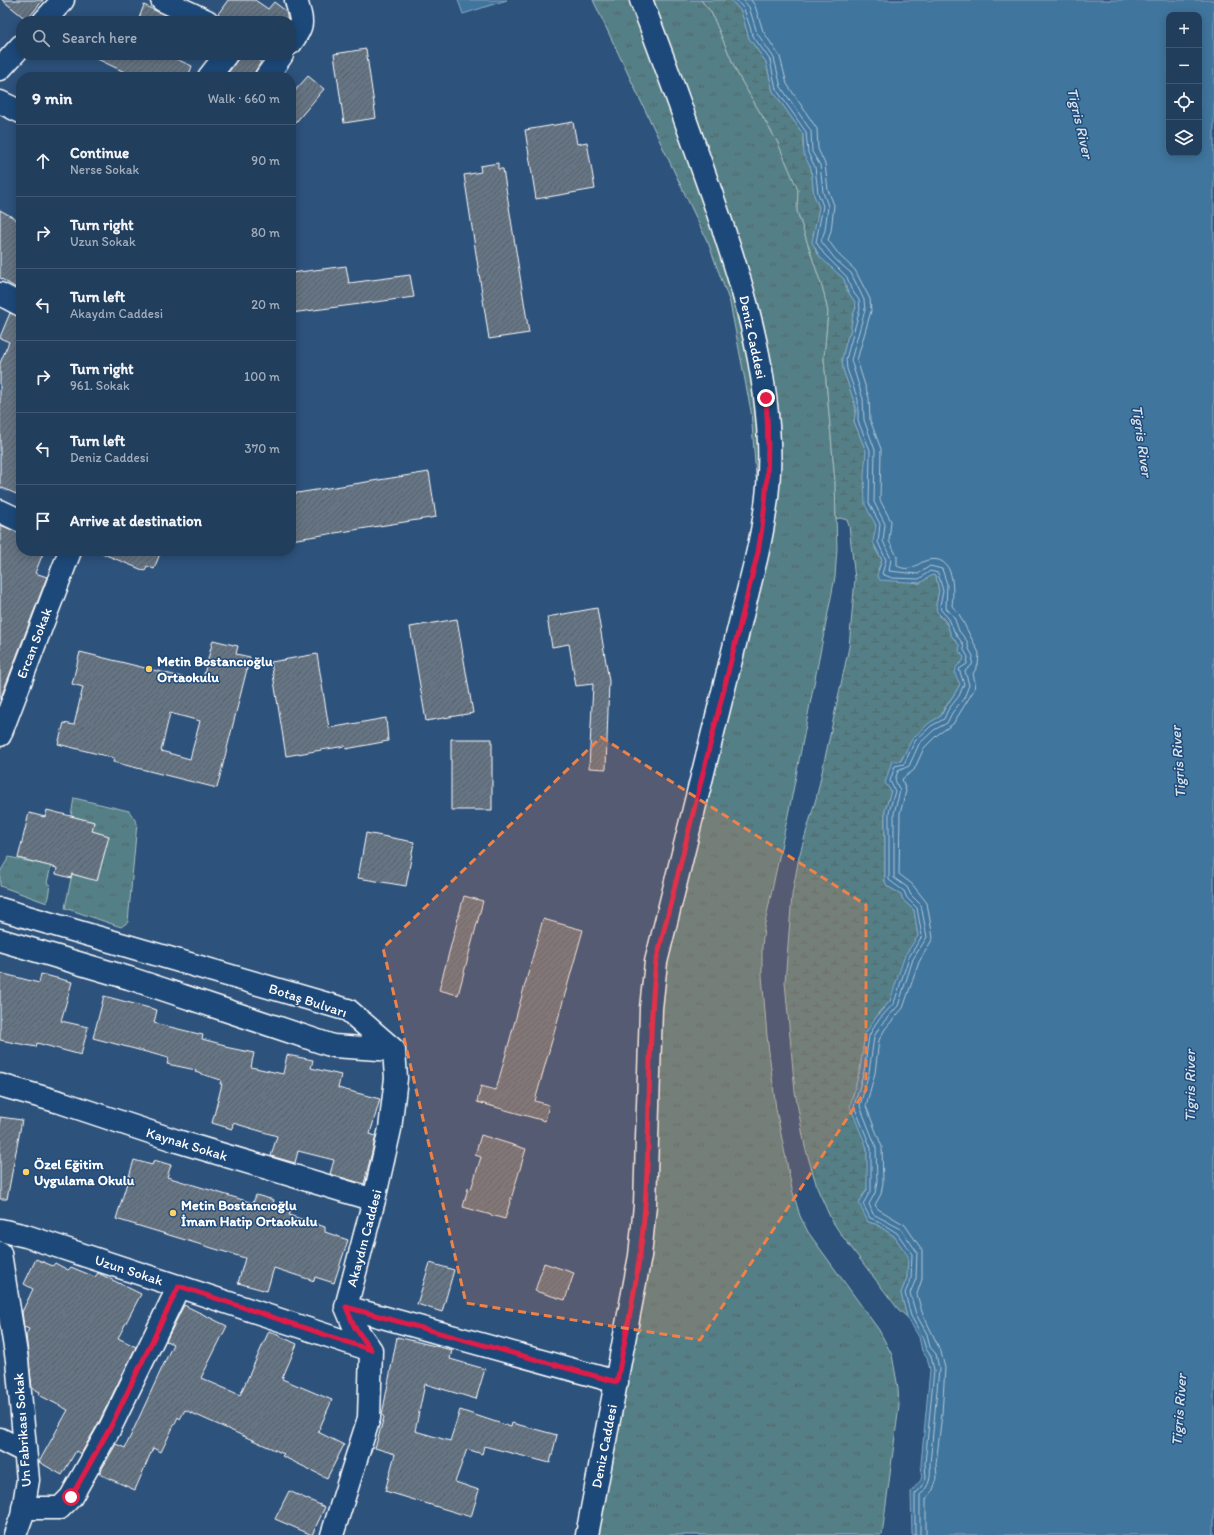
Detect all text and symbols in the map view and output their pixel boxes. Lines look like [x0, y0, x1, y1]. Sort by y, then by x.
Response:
map controls [1166, 12, 1202, 156]
button: + [1166, 12, 1202, 48]
search box [16, 16, 296, 60]
icon: search [30, 27, 52, 49]
text: Search here [62, 29, 137, 47]
button: − [1166, 48, 1202, 84]
button: locate [1166, 84, 1202, 120]
water label: Tigris River [1063, 86, 1097, 162]
text: 9 min [32, 88, 72, 108]
text: Walk · 660 m [208, 91, 280, 106]
button: layers [1166, 120, 1202, 156]
text: Continue [70, 144, 129, 162]
icon: ahead [32, 150, 54, 172]
text: 90 m [251, 153, 280, 168]
text: Nerse Sokak [70, 162, 139, 177]
text: Turn right [70, 216, 134, 234]
icon: right [32, 222, 54, 244]
text: 80 m [251, 225, 280, 240]
text: Uzun Sokak [70, 234, 136, 249]
text: Turn left [70, 288, 125, 306]
icon: left [32, 294, 54, 316]
street label: Deniz Caddesi [735, 294, 770, 380]
text: 20 m [251, 297, 280, 312]
text: Akaydın Caddesi [70, 306, 163, 321]
text: Turn right [70, 360, 134, 378]
icon: right [32, 366, 54, 388]
text: 100 m [244, 369, 280, 384]
text: 961. Sokak [70, 378, 130, 393]
route end [757, 389, 775, 407]
water label: Tigris River [1128, 404, 1156, 480]
text: Turn left [70, 432, 125, 450]
icon: left [32, 438, 54, 460]
text: 370 m [245, 441, 280, 456]
text: Deniz Caddesi [70, 450, 149, 465]
icon: arrive [32, 510, 54, 532]
text: Arrive at destination [70, 512, 202, 530]
street label: Ercan Sokak [13, 605, 56, 681]
place label: Metin Bostancıoğlu Ortaokulu [157, 653, 273, 686]
marker: Metin Bostancıoğlu Ortaokulu [144, 664, 154, 674]
water label: Tigris River [1166, 723, 1189, 799]
street label: Botaş Bulvarı [267, 980, 349, 1021]
water label: Tigris River [1181, 1048, 1199, 1122]
street label: Kaynak Sokak [144, 1124, 230, 1165]
place label: Özel Eğitim Uygulama Okulu [34, 1156, 135, 1189]
marker: Özel Eğitim Uygulama Okulu [21, 1167, 31, 1177]
street label: Akaydın Caddesi [343, 1188, 386, 1289]
place label: Metin Bostancıoğlu İmam Hatip Ortaokulu [181, 1197, 318, 1230]
marker: Metin Bostancıoğlu İmam Hatip Ortaokulu [168, 1208, 178, 1218]
street label: Uzun Sokak [93, 1251, 166, 1290]
water label: Tigris River [1168, 1371, 1191, 1447]
street label: Un Fabrikası Sokak [10, 1372, 35, 1488]
street label: Deniz Caddesi [588, 1403, 621, 1489]
route start [62, 1488, 80, 1506]

